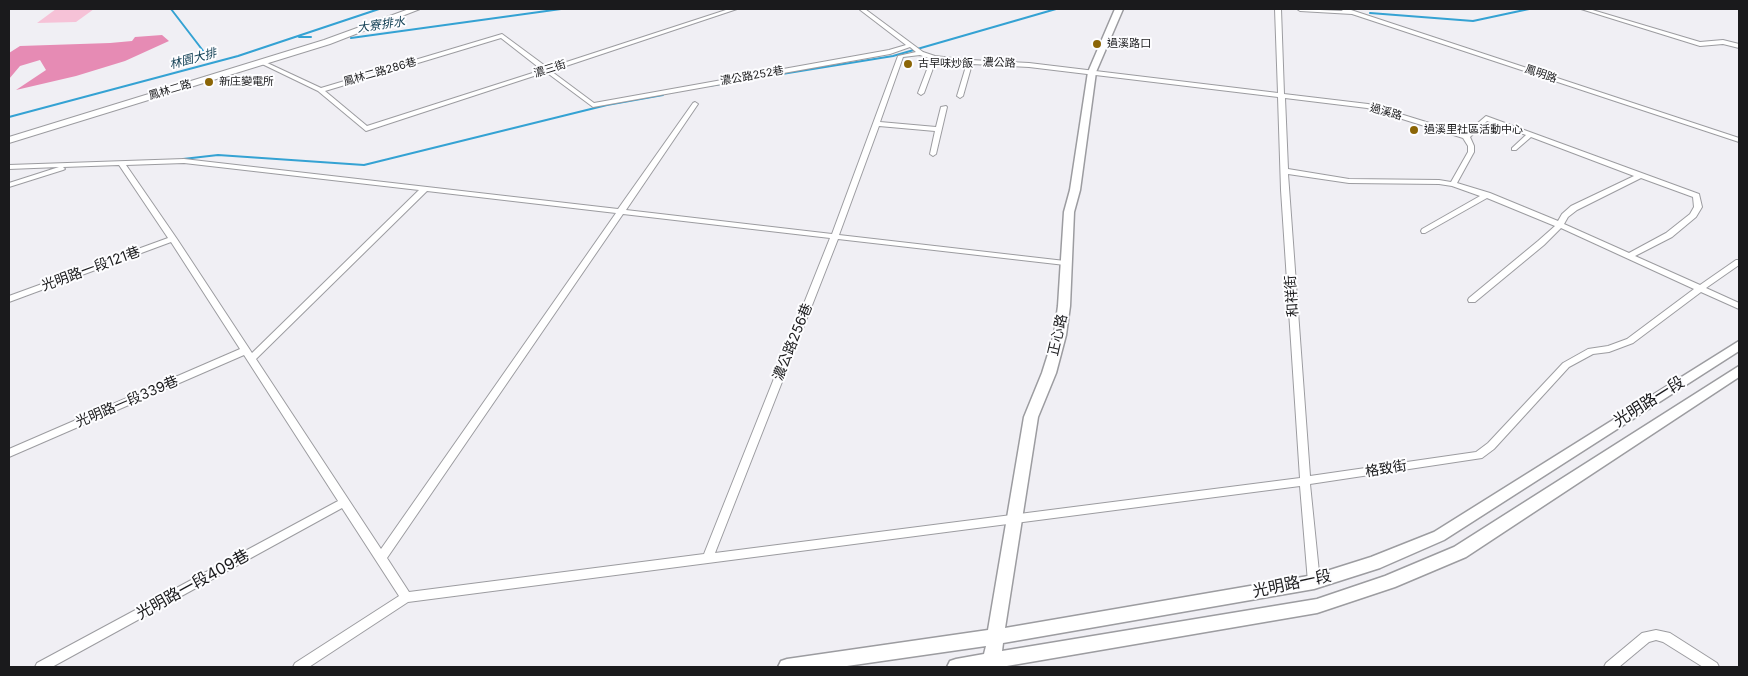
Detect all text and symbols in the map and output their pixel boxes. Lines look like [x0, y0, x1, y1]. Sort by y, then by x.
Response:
water label: 大寮排水 [356, 15, 406, 35]
place label: 過溪路口 [1107, 37, 1151, 51]
marker: 過溪路口 [1091, 38, 1103, 50]
water label: 林園大排 [168, 46, 218, 72]
street label: 鳳林二路286巷 [342, 55, 418, 89]
street label: 濃公路 [982, 56, 1016, 70]
place label: 古早味炒飯 [918, 57, 973, 71]
street label: 濃三街 [532, 58, 568, 80]
marker: 古早味炒飯 [902, 58, 914, 70]
street label: 鳳明路 [1523, 62, 1559, 86]
street label: 濃公路252巷 [719, 64, 785, 88]
place label: 新庄變電所 [219, 75, 274, 89]
marker: 新庄變電所 [203, 76, 215, 88]
street label: 鳳林二路 [147, 77, 193, 103]
street label: 過溪路 [1368, 101, 1404, 123]
place label: 過溪里社區活動中心 [1424, 123, 1523, 137]
marker: 過溪里社區活動中心 [1408, 124, 1420, 136]
street label: 光明路一段121巷 [39, 243, 143, 295]
street label: 和祥街 [1282, 274, 1302, 318]
street label: 濃公路256巷 [770, 301, 816, 383]
street label: 正心路 [1045, 313, 1071, 357]
street label: 光明路一段339巷 [73, 373, 181, 431]
street label: 光明路一段 [1610, 373, 1688, 431]
street label: 格致街 [1364, 457, 1408, 481]
street label: 光明路一段409巷 [133, 546, 253, 624]
street label: 光明路一段 [1251, 566, 1333, 602]

